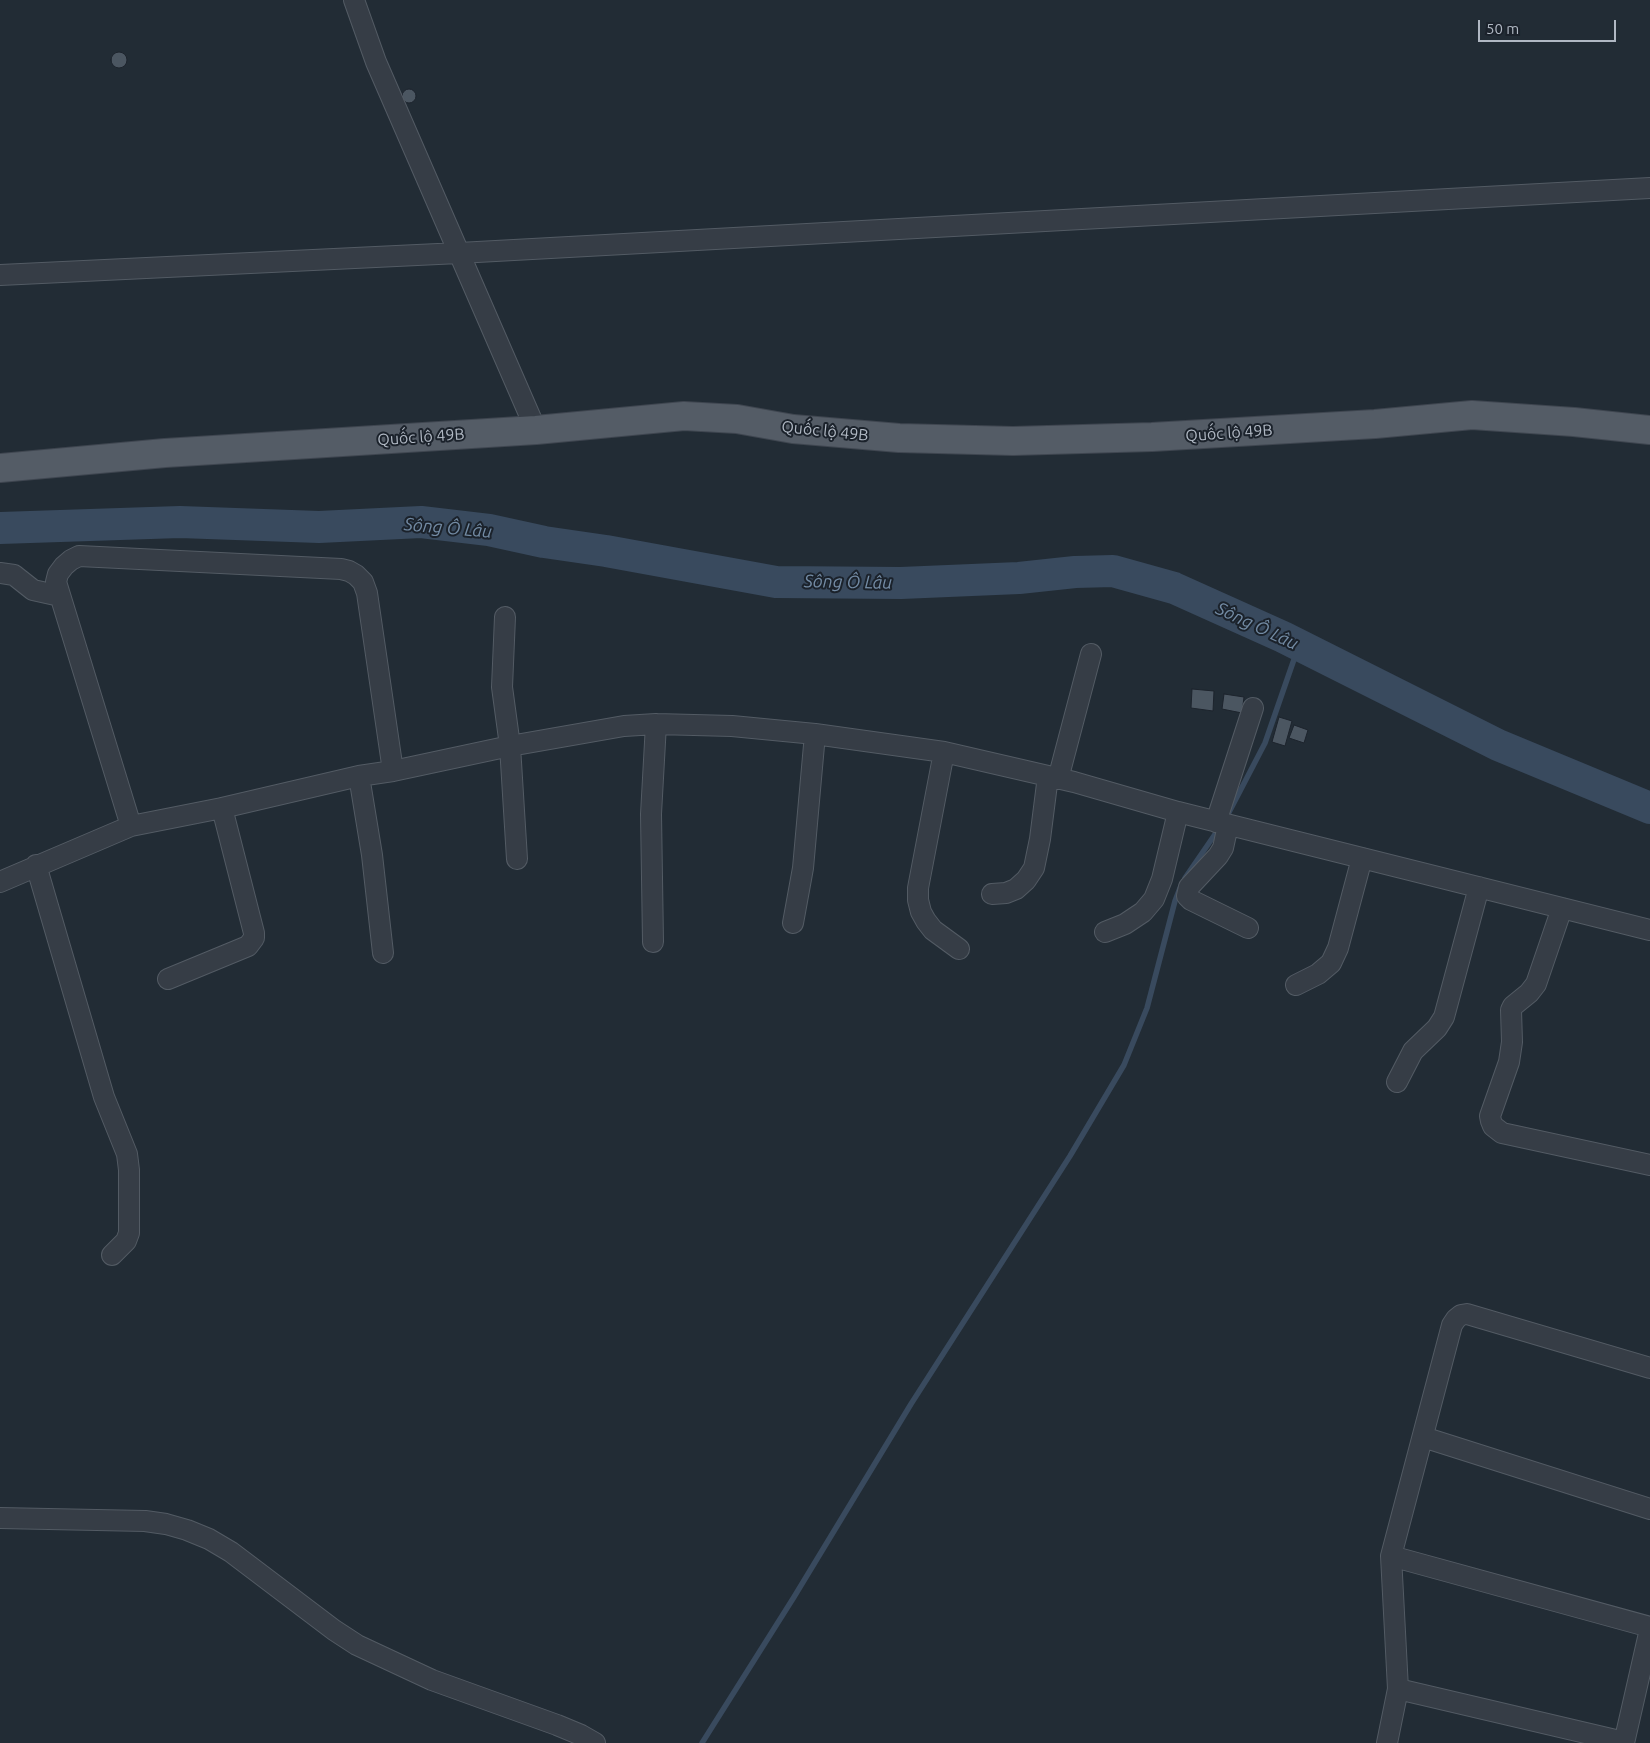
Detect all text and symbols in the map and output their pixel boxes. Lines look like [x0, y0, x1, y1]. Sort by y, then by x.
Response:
scale bar [1480, 10, 1618, 42]
text: 50 m [1486, 20, 1519, 37]
street label: Quốc lộ 49B [781, 417, 869, 445]
street label: Quốc lộ 49B [1185, 420, 1273, 446]
street label: Quốc lộ 49B [377, 424, 465, 450]
water label: Sông Ô Lâu [403, 513, 493, 543]
water label: Sông Ô Lâu [804, 570, 892, 594]
water label: Sông Ô Lâu [1212, 598, 1302, 654]

